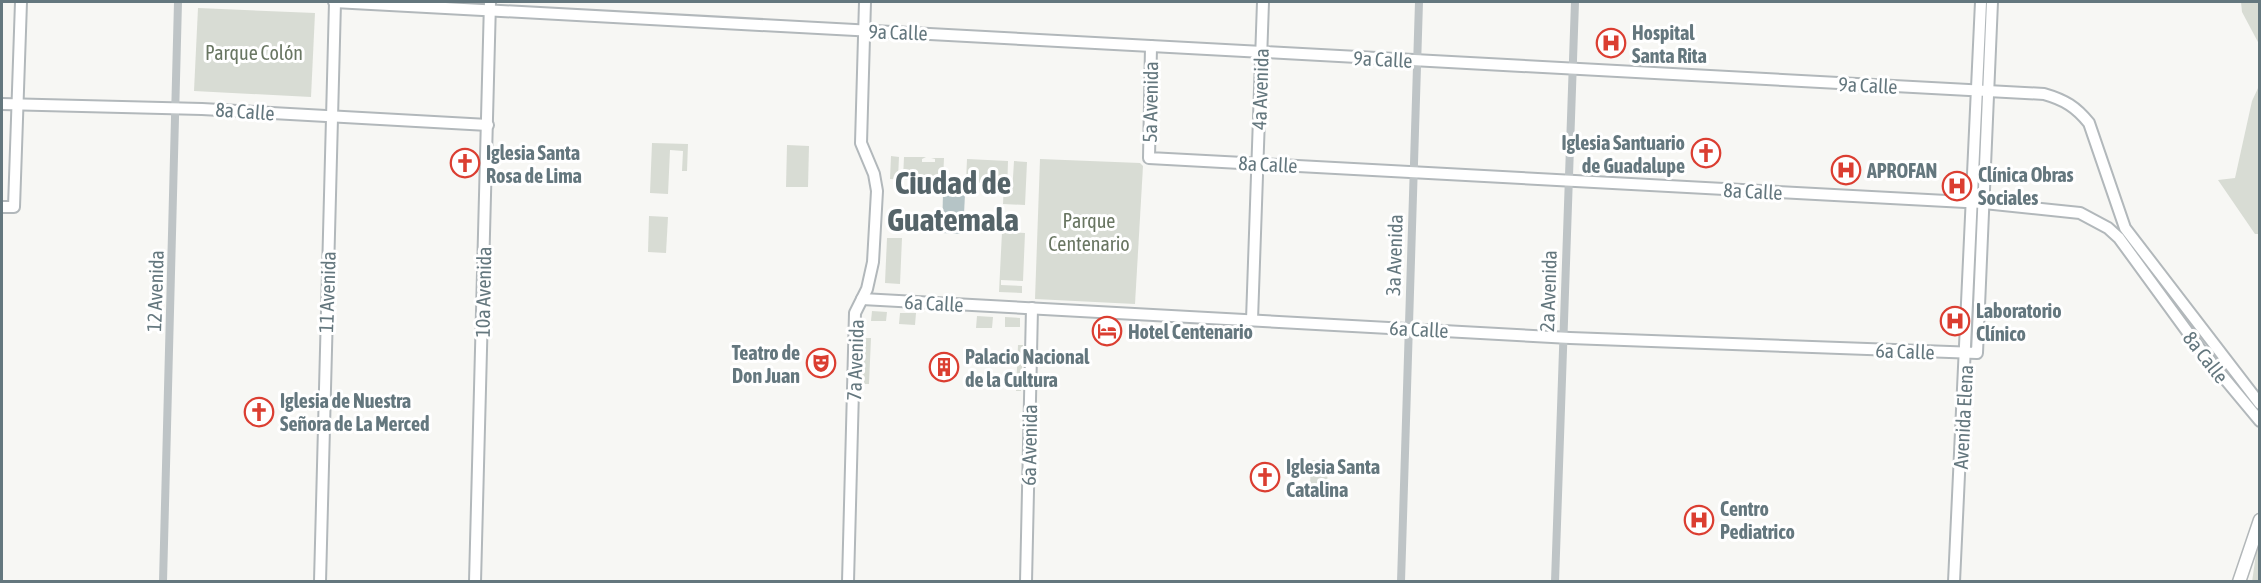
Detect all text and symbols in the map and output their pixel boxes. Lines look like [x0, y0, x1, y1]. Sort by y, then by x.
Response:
street label: 9a Calle [868, 19, 928, 45]
place label: Hospital Santa Rita [1632, 21, 1707, 67]
hospital icon: Hospital Santa Rita [1595, 27, 1627, 59]
park label: Parque Colón [205, 41, 303, 64]
street label: 9a Calle [1353, 46, 1413, 72]
street label: 4a Avenida [1247, 48, 1273, 130]
street label: 5a Avenida [1138, 61, 1162, 143]
street label: 9a Calle [1838, 72, 1898, 98]
street label: 8a Calle [215, 97, 275, 125]
place label: Iglesia Santuario de Guadalupe [1561, 131, 1685, 177]
church icon: Iglesia Santuario de Guadalupe [1690, 137, 1722, 169]
place label: Iglesia Santa Rosa de Lima [486, 141, 582, 187]
church icon: Iglesia Santa Rosa de Lima [449, 147, 481, 179]
street label: 8a Calle [1238, 151, 1298, 177]
hospital icon: APROFAN [1830, 154, 1862, 186]
place label: APROFAN [1866, 159, 1937, 182]
place label: Clínica Obras Sociales [1978, 163, 2074, 209]
district label: Ciudad de Guatemala [887, 164, 1019, 238]
hospital icon: Clínica Obras Sociales [1941, 170, 1973, 202]
street label: 8a Calle [1723, 178, 1783, 204]
park label: Parque Centenario [1048, 209, 1130, 255]
street label: 3a Avenida [1381, 214, 1407, 296]
street label: 10a Avenida [471, 246, 495, 338]
street label: 12 Avenida [142, 250, 168, 332]
street label: 2a Avenida [1535, 250, 1561, 332]
street label: 11 Avenida [314, 251, 340, 333]
street label: 6a Calle [904, 290, 964, 316]
place label: Laboratorio Clínico [1976, 299, 2062, 345]
hospital icon: Laboratorio Clínico [1939, 305, 1971, 337]
hotel icon: Hotel Centenario [1091, 315, 1123, 347]
street label: 6a Calle [1389, 316, 1449, 342]
street label: 7a Avenida [842, 319, 868, 401]
place label: Hotel Centenario [1128, 320, 1253, 343]
street label: 8a Calle [2179, 327, 2233, 387]
street label: 6a Calle [1875, 338, 1935, 364]
place label: Teatro de Don Juan [732, 341, 800, 387]
place label: Palacio Nacional de la Cultura [965, 345, 1090, 391]
theatre icon: Teatro de Don Juan [805, 347, 837, 379]
building icon: Palacio Nacional de la Cultura [928, 351, 960, 383]
street label: Avenida Elena [1949, 364, 1977, 470]
place label: Iglesia de Nuestra Señora de La Merced [280, 389, 429, 435]
church icon: Iglesia de Nuestra Señora de La Merced [243, 396, 275, 428]
street label: 6a Avenida [1017, 404, 1041, 486]
place label: Iglesia Santa Catalina [1286, 455, 1380, 501]
church icon: Iglesia Santa Catalina [1249, 461, 1281, 493]
place label: Centro Pediatrico [1720, 497, 1795, 543]
hospital icon: Centro Pediatrico [1683, 504, 1715, 536]

